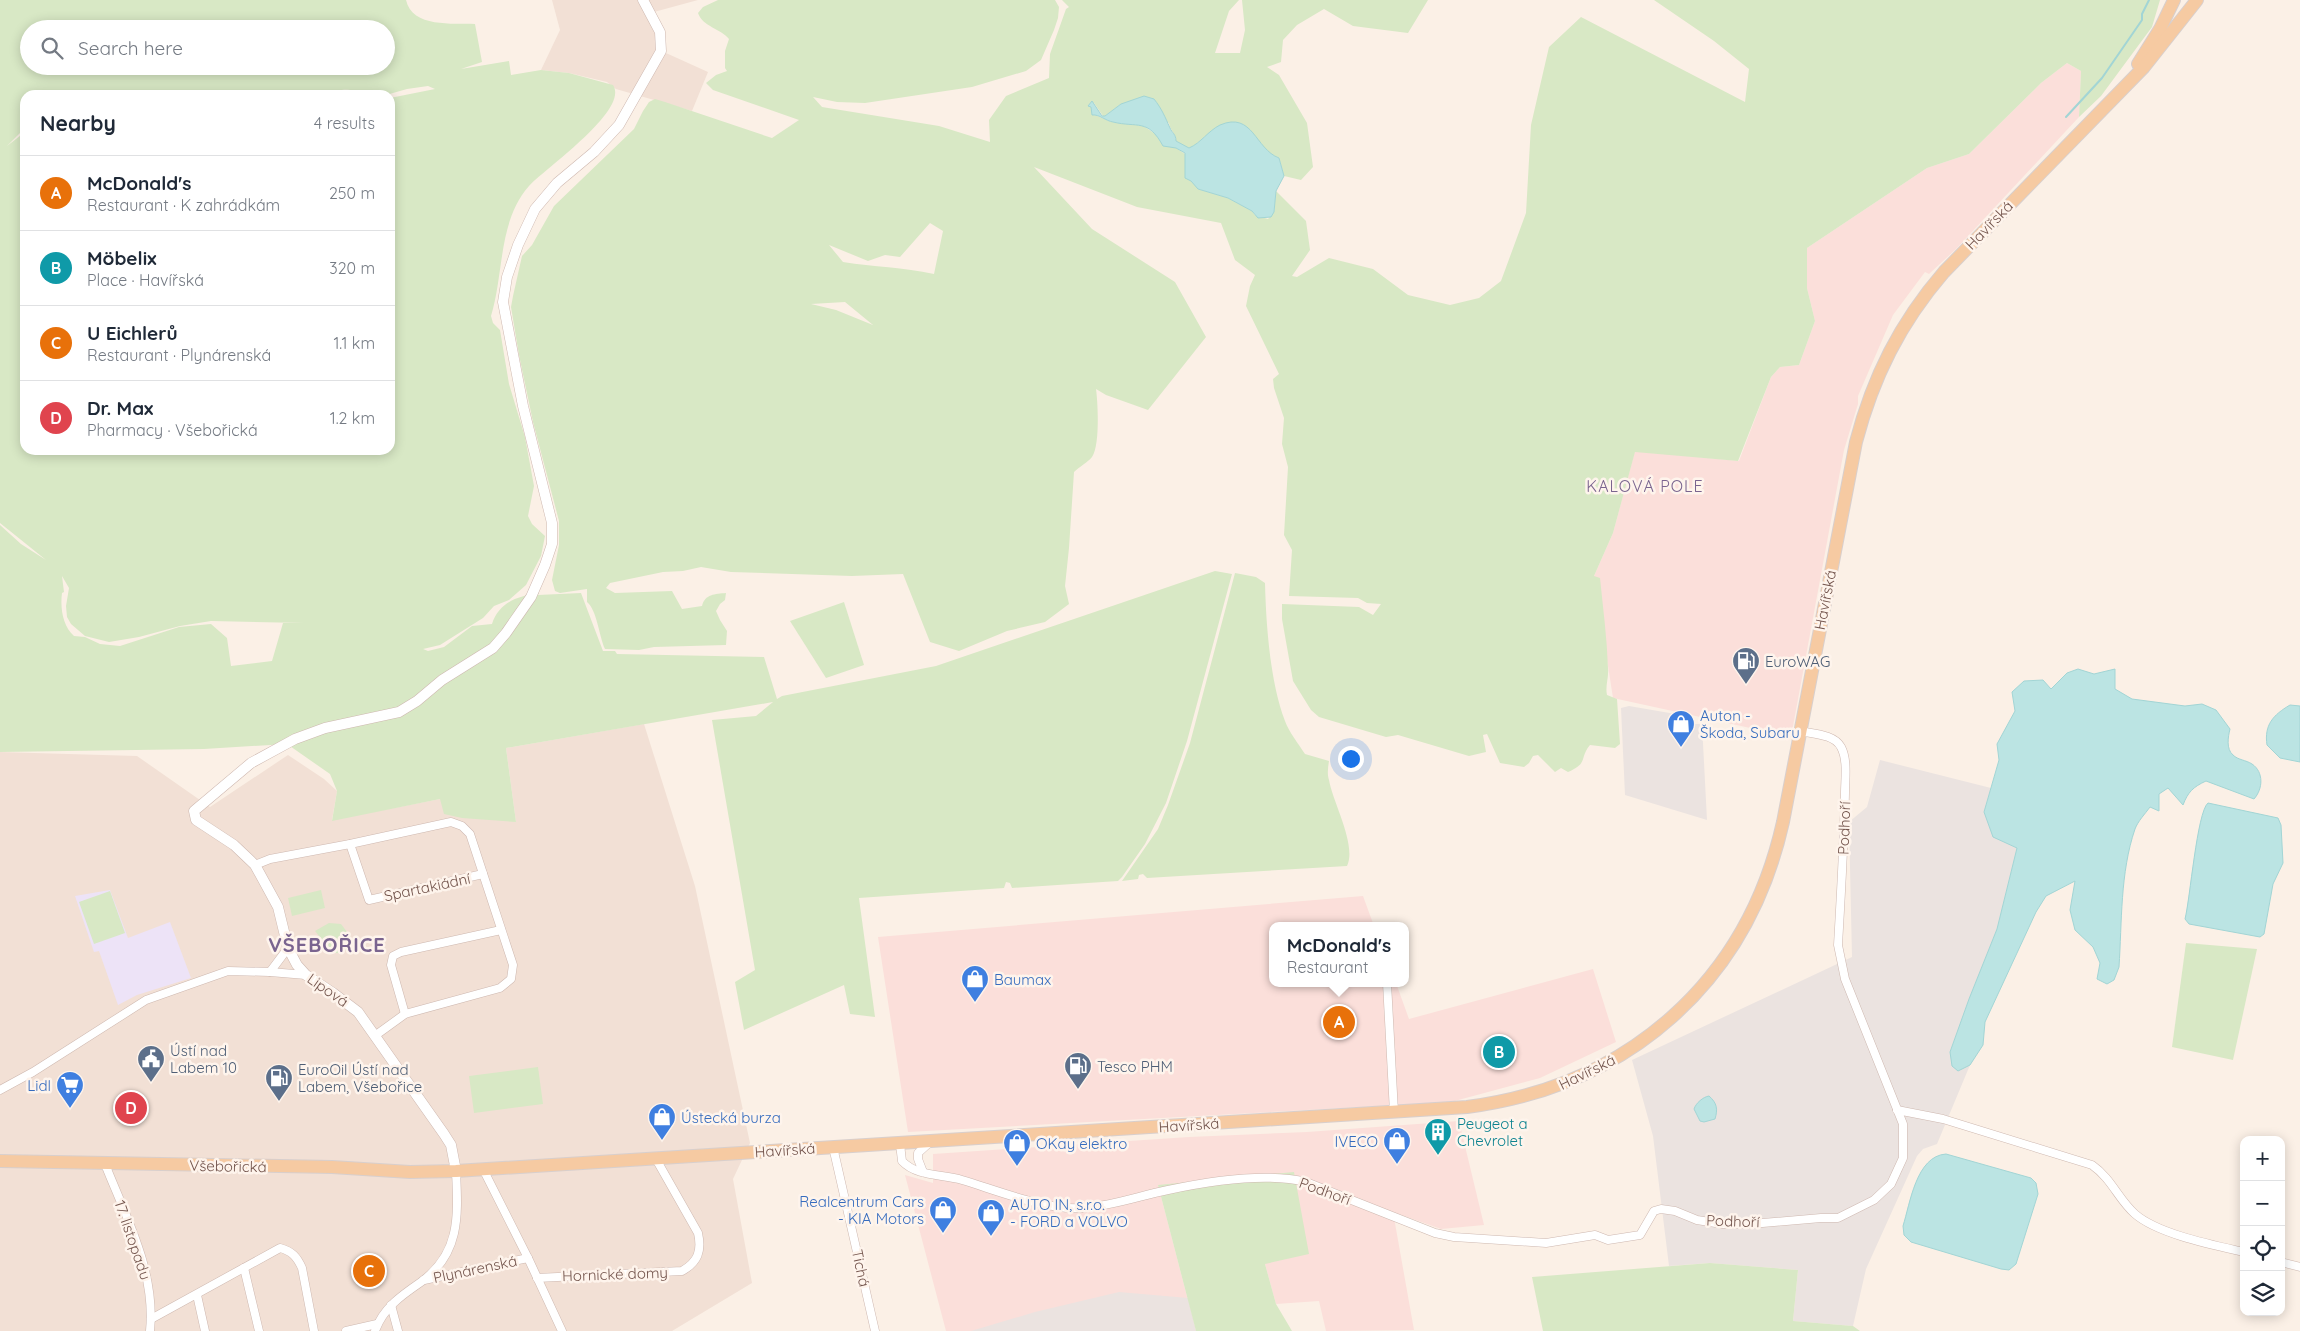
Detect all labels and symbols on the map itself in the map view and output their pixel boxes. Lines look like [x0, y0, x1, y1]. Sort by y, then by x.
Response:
street label: Havířská [1961, 197, 2017, 253]
district label: KALOVÁ POLE [1586, 476, 1704, 496]
street label: Havířská [1810, 568, 1840, 632]
fuel station icon: EuroWAG [1731, 646, 1761, 685]
place label: EuroWAG [1765, 652, 1830, 671]
place label: Auton - Škoda, Subaru [1700, 706, 1800, 742]
shop icon: Auton - Škoda, Subaru [1666, 709, 1696, 748]
your location [1338, 746, 1364, 772]
street label: Podhoří [1834, 800, 1854, 855]
street label: Spartakiádní [382, 868, 473, 905]
district label: VŠEBOŘICE [268, 932, 386, 957]
shop icon: Baumax [960, 964, 990, 1003]
street label: Lipová [304, 969, 352, 1011]
place label: Baumax [994, 970, 1051, 989]
pin: A [1323, 1003, 1355, 1041]
pin: B [1483, 1033, 1515, 1071]
place label: Ústí nad Labem 10 [170, 1041, 237, 1077]
public building icon: Ústí nad Labem 10 [136, 1044, 166, 1083]
street label: Havířská [1556, 1050, 1618, 1094]
fuel station icon: Tesco PHM [1063, 1051, 1093, 1090]
place label: Tesco PHM [1097, 1057, 1173, 1076]
place label: EuroOil Ústí nad Labem, Všebořice [298, 1060, 422, 1096]
fuel station icon: EuroOil Ústí nad Labem, Všebořice [264, 1063, 294, 1102]
supermarket icon: Lidl [55, 1070, 85, 1109]
place label: Lidl [27, 1076, 51, 1095]
pin: D [115, 1089, 147, 1127]
shop icon: Ústecká burza [647, 1102, 677, 1141]
place label: Ústecká burza [681, 1108, 781, 1127]
street label: Havířská [1158, 1113, 1220, 1137]
place label: Peugeot a Chevrolet [1457, 1114, 1528, 1150]
building icon: Peugeot a Chevrolet [1423, 1117, 1453, 1156]
shop icon: IVECO [1382, 1126, 1412, 1165]
shop icon: OKay elektro [1002, 1128, 1032, 1167]
place label: IVECO [1334, 1132, 1378, 1151]
place label: OKay elektro [1036, 1134, 1127, 1153]
street label: Havířská [754, 1138, 816, 1162]
street label: Všebořická [189, 1156, 267, 1176]
street label: Podhoří [1297, 1173, 1354, 1209]
place label: Realcentrum Cars - KIA Motors [799, 1192, 924, 1228]
shop icon: Realcentrum Cars - KIA Motors [928, 1195, 958, 1234]
place label: AUTO IN, s.r.o. - FORD a VOLVO [1010, 1195, 1128, 1231]
street label: 17. listopadu [111, 1198, 155, 1282]
shop icon: AUTO IN, s.r.o. - FORD a VOLVO [976, 1198, 1006, 1237]
street label: Podhoří [1706, 1211, 1761, 1231]
street label: Tichá [848, 1248, 874, 1288]
street label: Plynárenská [431, 1251, 519, 1287]
pin: C [353, 1252, 385, 1290]
street label: Hornické domy [562, 1263, 668, 1285]

